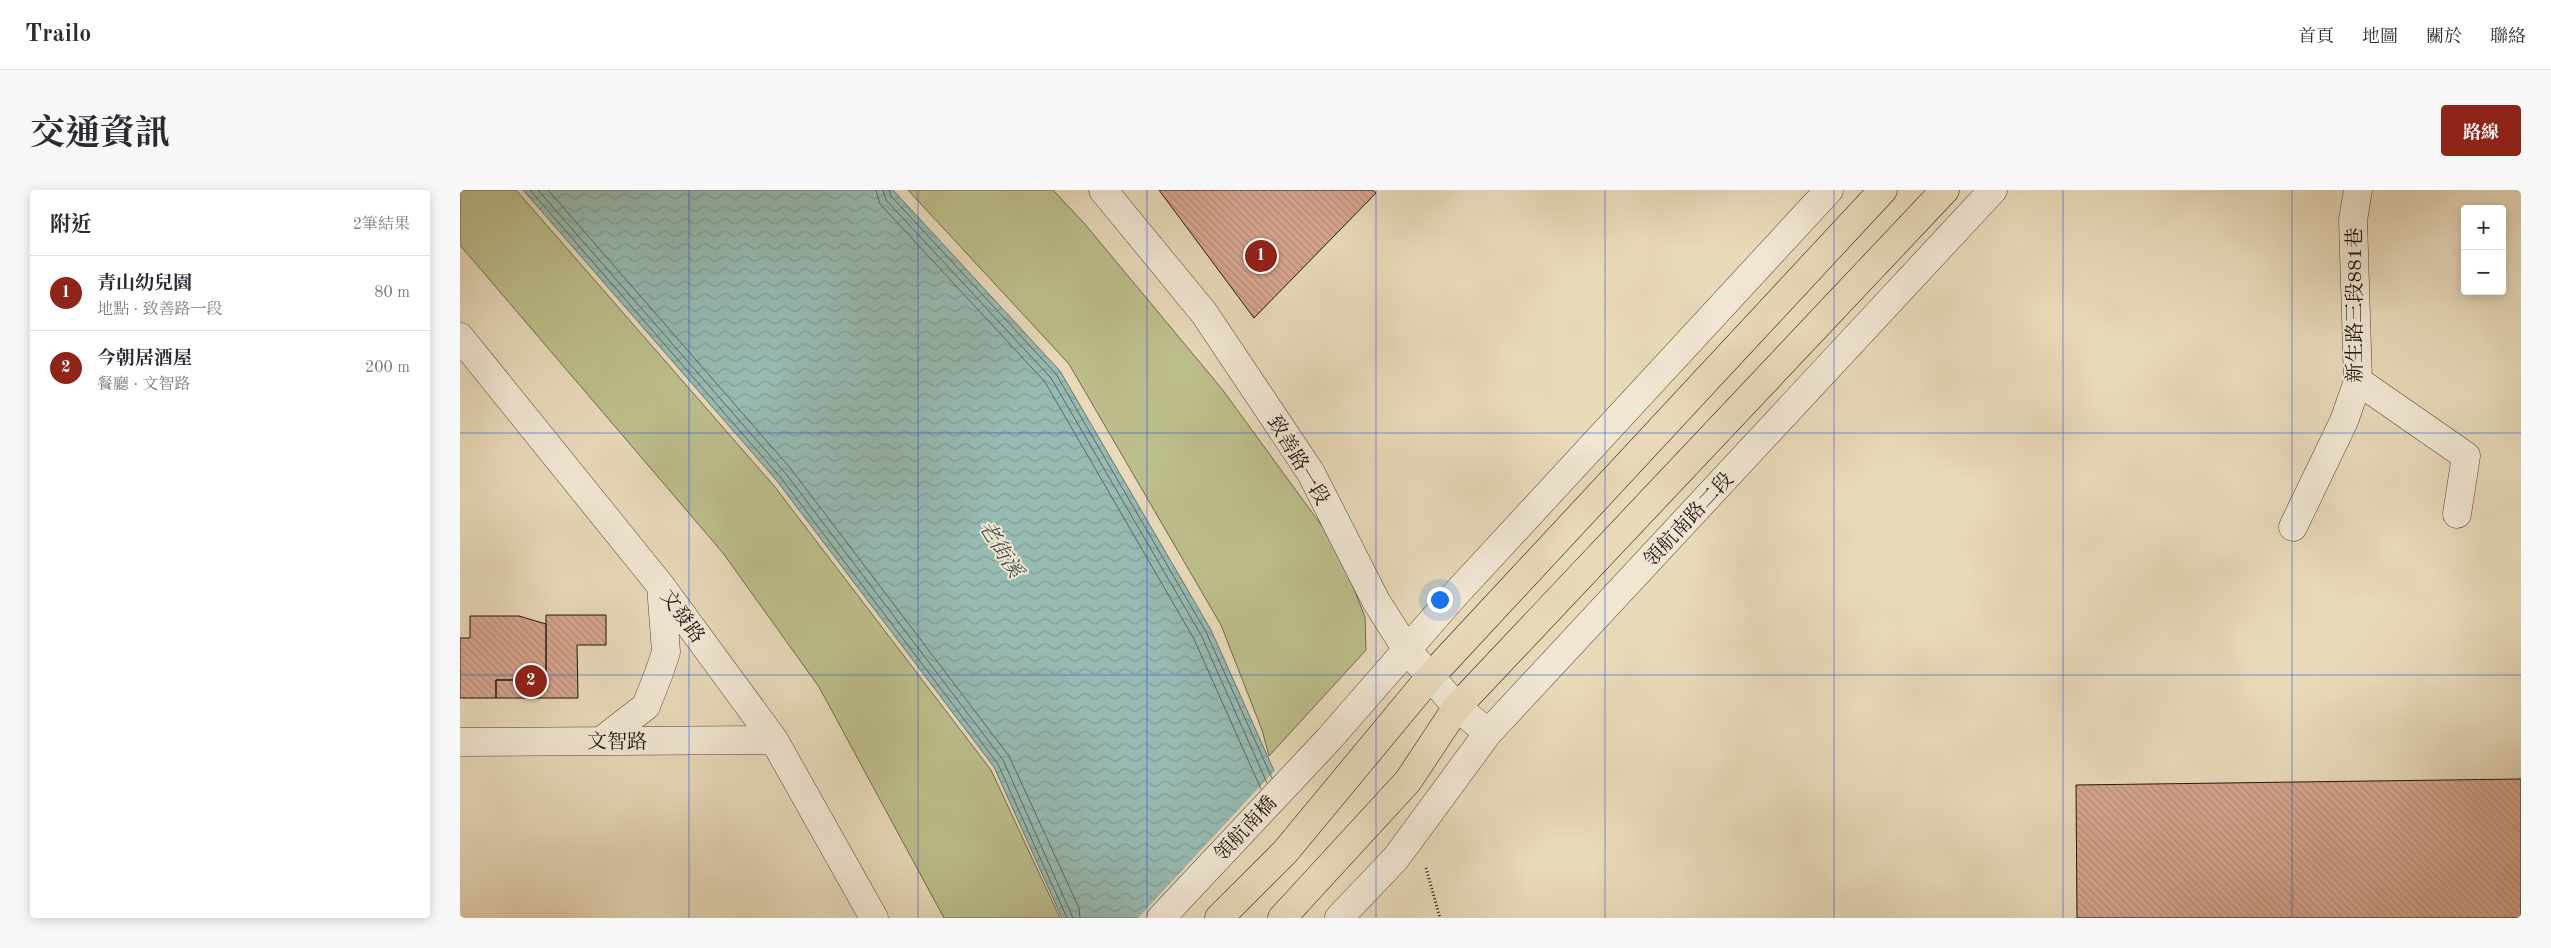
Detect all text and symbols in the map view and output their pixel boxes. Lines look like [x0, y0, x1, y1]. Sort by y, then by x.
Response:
text: Trailo [25, 23, 91, 47]
text: 首頁 [2298, 28, 2334, 46]
text: 地圖 [2362, 28, 2398, 46]
text: 關於 [2426, 28, 2462, 46]
text: 聯絡 [2490, 28, 2526, 46]
button: 路線 [2441, 105, 2521, 156]
text: 交通資訊 [30, 117, 170, 152]
map controls [2461, 205, 2506, 295]
button: + [2461, 205, 2506, 250]
text: 附近 [50, 215, 92, 236]
text: 2筆結果 [353, 217, 410, 233]
street label: 新生路三段881巷 [2344, 228, 2366, 382]
pin: 1 [1245, 237, 1277, 275]
button: − [2461, 250, 2506, 295]
text: 青山幼兒園 [97, 275, 192, 294]
text: 1 [61, 285, 71, 301]
text: 80 m [374, 285, 410, 301]
text: 地點 · 致善路一段 [97, 302, 222, 318]
text: 今朝居酒屋 [97, 350, 192, 369]
text: 2 [61, 360, 71, 376]
text: 200 m [365, 360, 410, 376]
text: 餐廳 · 文智路 [97, 377, 190, 393]
street label: 致善路一段 [1263, 412, 1333, 509]
street label: 領航南路二段 [1640, 468, 1738, 571]
water label: 老街溪 [974, 516, 1028, 584]
street label: 文發路 [656, 586, 709, 647]
your location [1427, 587, 1453, 613]
pin: 2 [515, 662, 547, 700]
street label: 文智路 [587, 731, 647, 753]
street label: 領航南橋 [1210, 792, 1281, 865]

